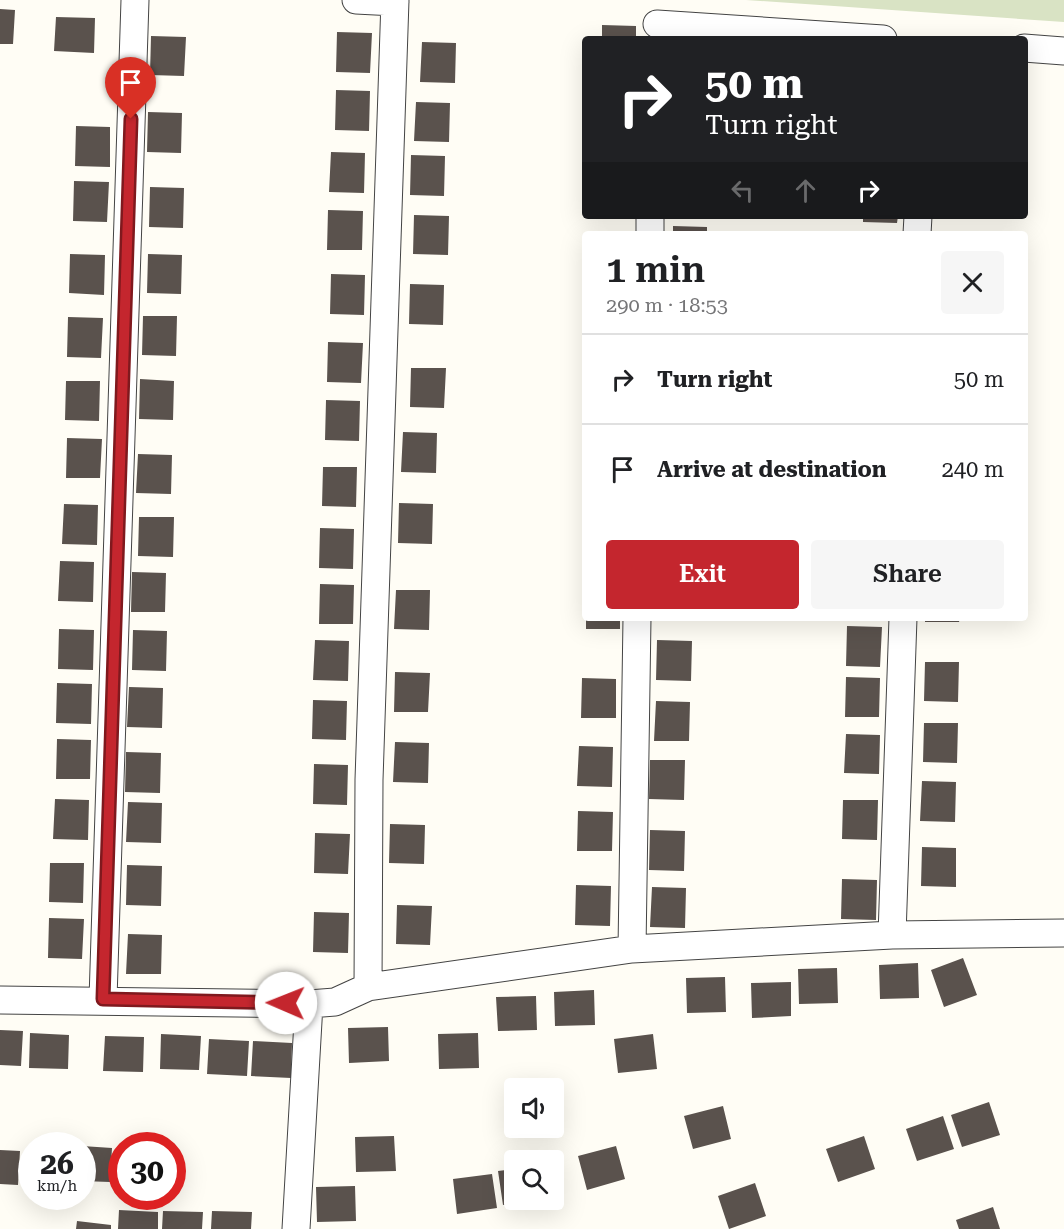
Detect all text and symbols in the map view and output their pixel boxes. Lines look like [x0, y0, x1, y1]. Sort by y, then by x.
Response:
pin [105, 57, 156, 119]
text: 50 m [705, 59, 803, 108]
icon: right [606, 60, 684, 138]
icon: arrive [114, 66, 147, 99]
text: Turn right [705, 109, 838, 141]
icon: left [726, 174, 759, 207]
icon: ahead [789, 174, 822, 207]
icon: right [852, 174, 885, 207]
text: 1 min [606, 249, 705, 291]
button: close [941, 251, 1004, 314]
text: 290 m · 18:53 [606, 293, 728, 317]
icon: right [606, 363, 639, 396]
text: Turn right [657, 367, 772, 392]
text: 50 m [954, 367, 1004, 392]
icon: arrive [606, 453, 639, 486]
text: Arrive at destination [657, 457, 886, 482]
text: 240 m [941, 457, 1004, 482]
button: Exit [606, 540, 799, 609]
button: Share [811, 540, 1004, 609]
position arrow [254, 971, 318, 1035]
map controls [504, 1078, 564, 1210]
button: sound [504, 1078, 564, 1138]
speed limit sign: 30 [108, 1132, 186, 1210]
text: 26 [40, 1146, 74, 1181]
button: search [504, 1150, 564, 1210]
text: km/h [37, 1177, 77, 1195]

